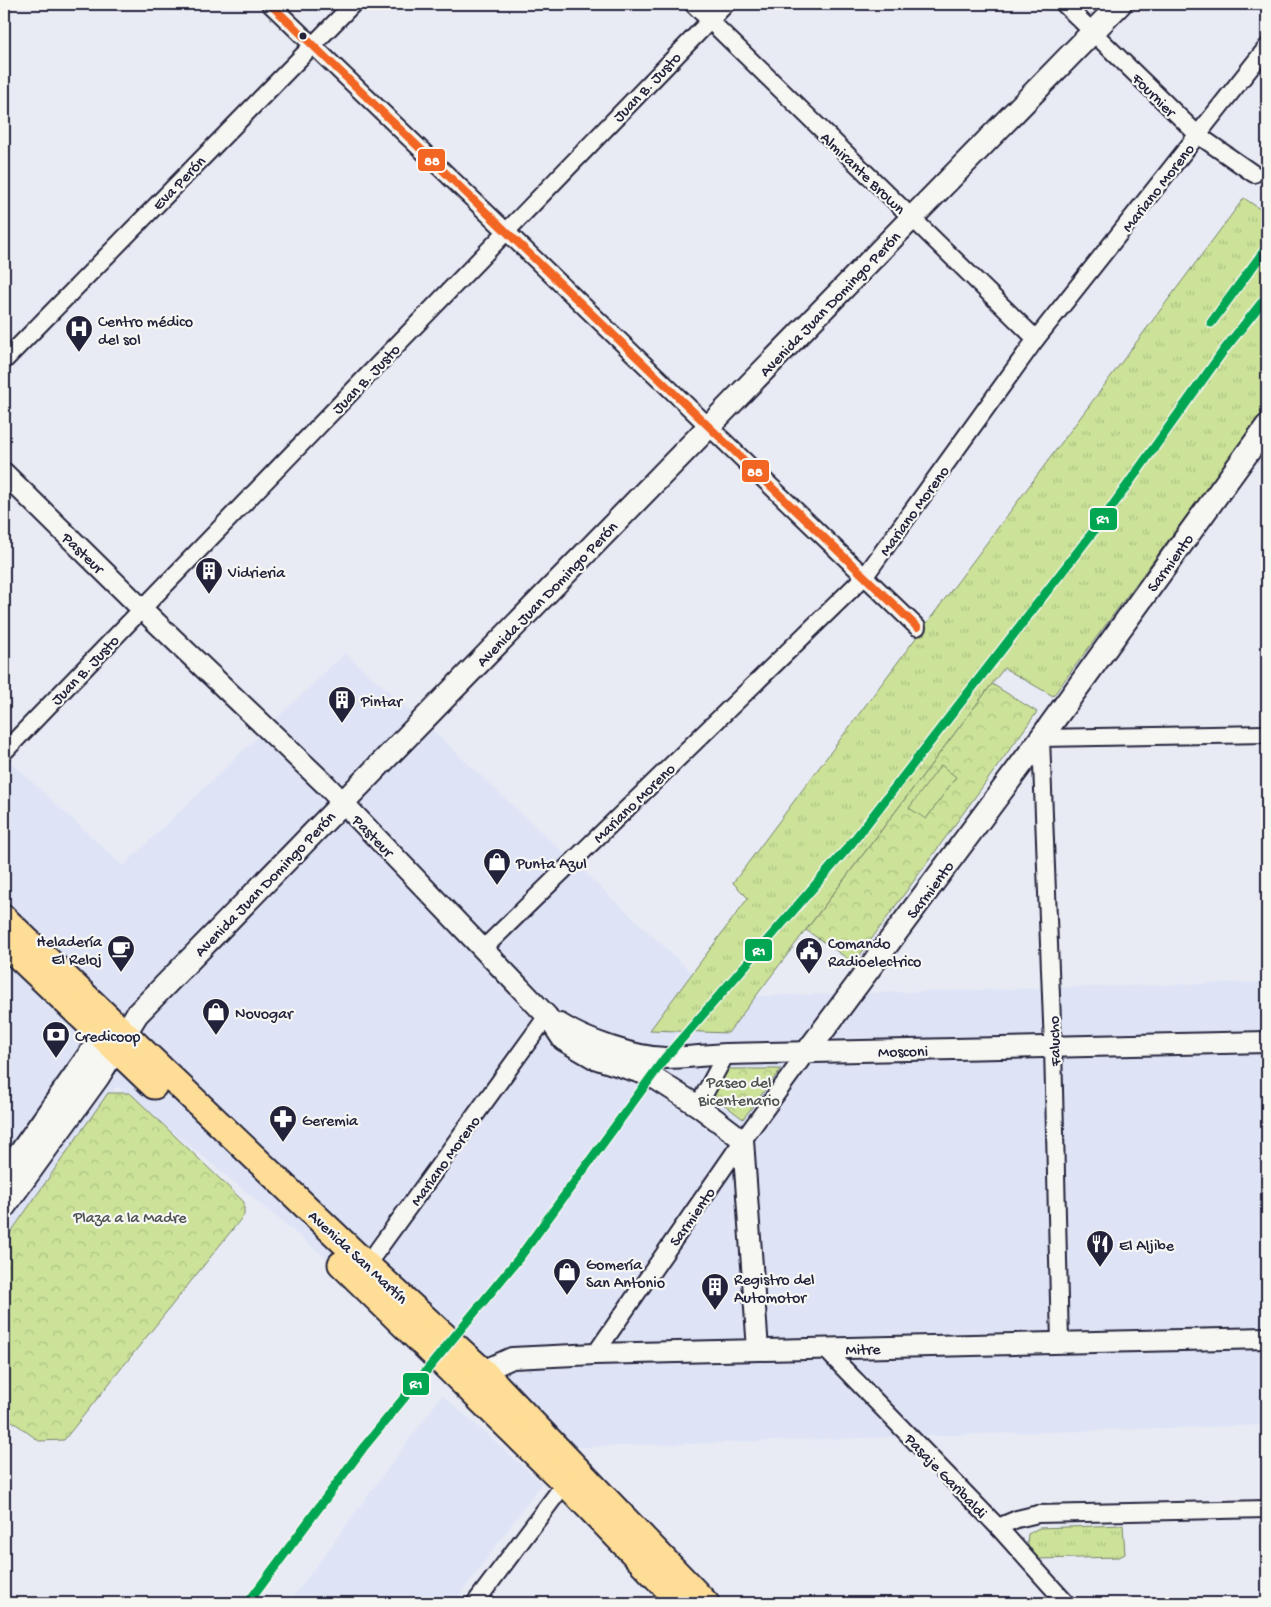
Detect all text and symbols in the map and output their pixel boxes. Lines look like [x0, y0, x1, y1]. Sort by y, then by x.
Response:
unlabelled marker [298, 31, 308, 41]
street label: Juan B. Justo [610, 49, 687, 127]
street label: Fournier [1126, 70, 1180, 123]
street label: Almirante Brown [815, 129, 908, 220]
street label: Mariano Moreno [1119, 141, 1200, 237]
line badge: 88 [417, 148, 446, 172]
street label: Eva Perón [150, 153, 211, 216]
text: 88 [424, 154, 440, 171]
street label: Avenida Juan Domingo Perón [757, 228, 906, 382]
hospital icon: Centro médico del sol [64, 314, 94, 353]
place label: Centro médico del sol [98, 314, 193, 351]
street label: Juan B. Justo [329, 341, 406, 419]
line badge: 88 [741, 459, 770, 483]
street label: Mariano Moreno [877, 463, 955, 561]
text: 88 [747, 465, 763, 482]
line badge: R1 [1089, 507, 1118, 531]
text: R1 [1096, 512, 1110, 529]
street label: Avenida Juan Domingo Perón [474, 518, 623, 672]
street label: Pasteur [56, 529, 108, 580]
street label: Sarmiento [1144, 531, 1199, 597]
building icon: Vidrieria [194, 556, 224, 595]
place label: Vidrieria [227, 565, 286, 584]
street label: Juan B. Justo [48, 632, 125, 710]
building icon: Pintar [327, 685, 357, 724]
place label: Pintar [360, 694, 403, 713]
street label: Mariano Moreno [590, 761, 680, 848]
street label: Avenida Juan Domingo Perón [192, 808, 341, 962]
street label: Pasteur [346, 812, 397, 864]
shop icon: Punta Azul [482, 847, 512, 886]
place label: Punta Azul [515, 856, 587, 875]
street label: Sarmiento [904, 858, 960, 924]
place label: Heladería El Reloj [37, 934, 103, 971]
cafe icon: Heladería El Reloj [106, 934, 136, 973]
public building icon: Comando Radioelectrico [794, 936, 824, 975]
place label: Comando Radioelectrico [828, 936, 921, 973]
line badge: R1 [744, 938, 773, 962]
text: R1 [752, 944, 766, 961]
shop icon: Novogar [201, 997, 231, 1036]
place label: Novogar [235, 1006, 294, 1025]
street label: Falucho [1046, 1015, 1067, 1067]
bank icon: Credicoop [41, 1020, 71, 1059]
place label: Credicoop [75, 1029, 140, 1048]
street label: Mosconi [878, 1044, 928, 1063]
park label: Paseo del Bicentenario [697, 1075, 780, 1112]
pharmacy icon: Geremia [268, 1104, 298, 1143]
place label: Geremia [302, 1113, 359, 1132]
street label: Mariano Moreno [408, 1113, 486, 1211]
street label: Sarmiento [667, 1185, 721, 1251]
street label: Avenida San Martín [303, 1208, 410, 1310]
park label: Plaza a la Madre [72, 1210, 187, 1229]
restaurant icon: El Aljibe [1085, 1229, 1115, 1268]
place label: El Aljibe [1119, 1238, 1175, 1257]
shop icon: Gomería San Antonio [552, 1257, 582, 1296]
place label: Gomería San Antonio [586, 1257, 665, 1294]
building icon: Registro del Automotor [700, 1272, 730, 1311]
place label: Registro del Automotor [734, 1272, 815, 1309]
street label: Mitre [845, 1342, 881, 1361]
line badge: R1 [402, 1372, 430, 1396]
text: R1 [409, 1377, 423, 1394]
street label: Pasaje Garibaldi [898, 1430, 990, 1524]

